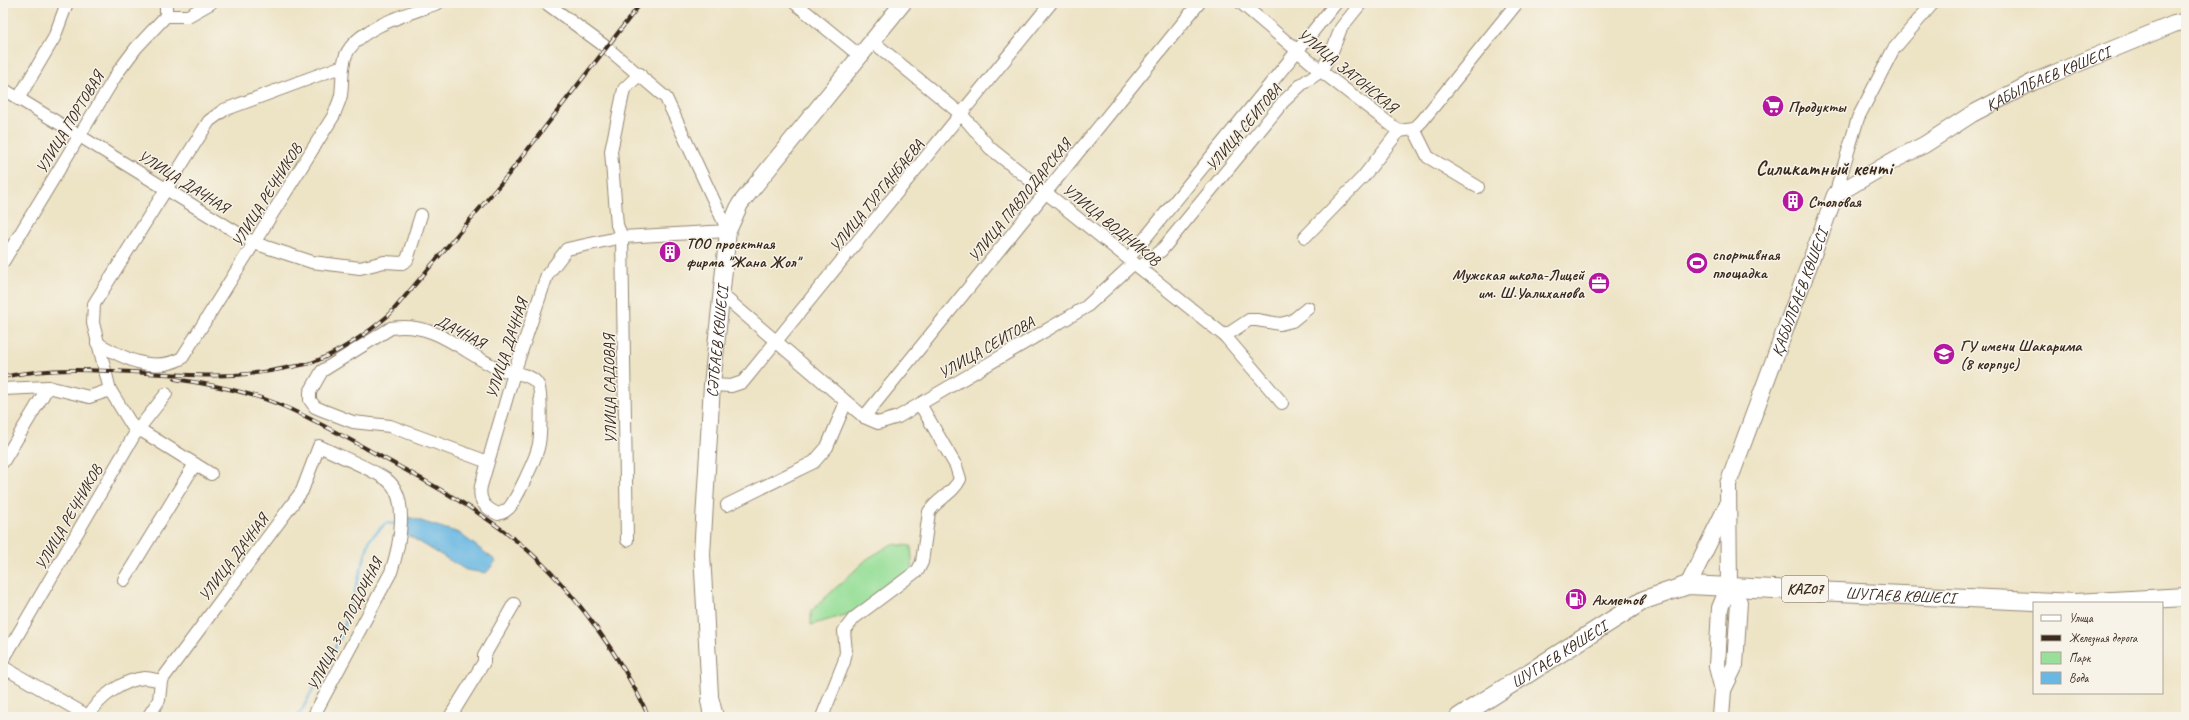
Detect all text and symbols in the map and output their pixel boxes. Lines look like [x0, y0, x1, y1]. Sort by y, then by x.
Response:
street label: УЛИЦА ЗАТОНСКАЯ [1293, 24, 1403, 119]
street label: ҚАБЫЛБАЕВ КӨШЕСІ [1983, 41, 2116, 116]
street label: УЛИЦА ПОРТОВАЯ [32, 66, 109, 177]
street label: УЛИЦА СЕИТОВА [1202, 79, 1286, 175]
supermarket icon: Продукты [1760, 93, 1786, 119]
place label: Продукты [1788, 97, 1847, 117]
street label: УЛИЦА ПАВЛОДАРСКАЯ [964, 133, 1077, 266]
street label: УЛИЦА ТУРГАНБАЕВА [825, 135, 929, 256]
street label: УЛИЦА РЕЧНИКОВ [227, 139, 307, 251]
street label: УЛИЦА ДАЧНАЯ [134, 146, 235, 219]
district label: Силикатный кенті [1756, 156, 1895, 181]
street label: УЛИЦА ВОДНИКОВ [1059, 179, 1166, 271]
building icon: Столовая [1780, 188, 1806, 214]
place label: Столовая [1808, 192, 1862, 212]
street label: ҚАБЫЛБАЕВ КӨШЕСІ [1767, 223, 1834, 359]
place label: ТОО проектная фирма "Жана Жол" [686, 234, 804, 272]
building icon: ТОО проектная фирма "Жана Жол" [657, 239, 683, 265]
place label: спортивная площадка [1712, 245, 1781, 283]
sports icon: спортивная площадка [1684, 250, 1710, 276]
place label: Мужская школа-Лицей им. Ш.Уалиханова [1452, 265, 1585, 303]
office icon: Мужская школа-Лицей им. Ш.Уалиханова [1586, 270, 1612, 296]
street label: СӘТБАЕВ КӨШЕСІ [702, 282, 734, 398]
street label: УЛИЦА ДАЧНАЯ [481, 294, 533, 401]
street label: ДАЧНАЯ [432, 311, 491, 354]
street label: УЛИЦА СЕИТОВА [935, 312, 1039, 383]
street label: УЛИЦА САДОВАЯ [599, 332, 621, 444]
place label: ГУ имени Шакарима (8 корпус) [1960, 336, 2083, 374]
school or university icon: ГУ имени Шакарима (8 корпус) [1931, 341, 1957, 367]
street label: УЛИЦА РЕЧНИКОВ [31, 460, 108, 573]
street label: УЛИЦА ДАЧНАЯ [195, 508, 274, 605]
street label: УЛИЦА 3-Я ЛОДОЧНАЯ [303, 552, 388, 694]
road number: KAZ07 [1782, 576, 1828, 602]
street label: ШУГАЕВ КӨШЕСІ [1845, 583, 1959, 609]
fuel station icon: Ахметов [1563, 586, 1589, 612]
place label: Ахметов [1592, 590, 1648, 610]
legend [2033, 602, 2163, 694]
text: Улица [2069, 610, 2094, 626]
street label: ШУГАЕВ КӨШЕСІ [1508, 615, 1614, 693]
text: Железная дорога [2069, 630, 2138, 646]
text: Парк [2069, 650, 2092, 666]
text: Вода [2069, 670, 2090, 686]

